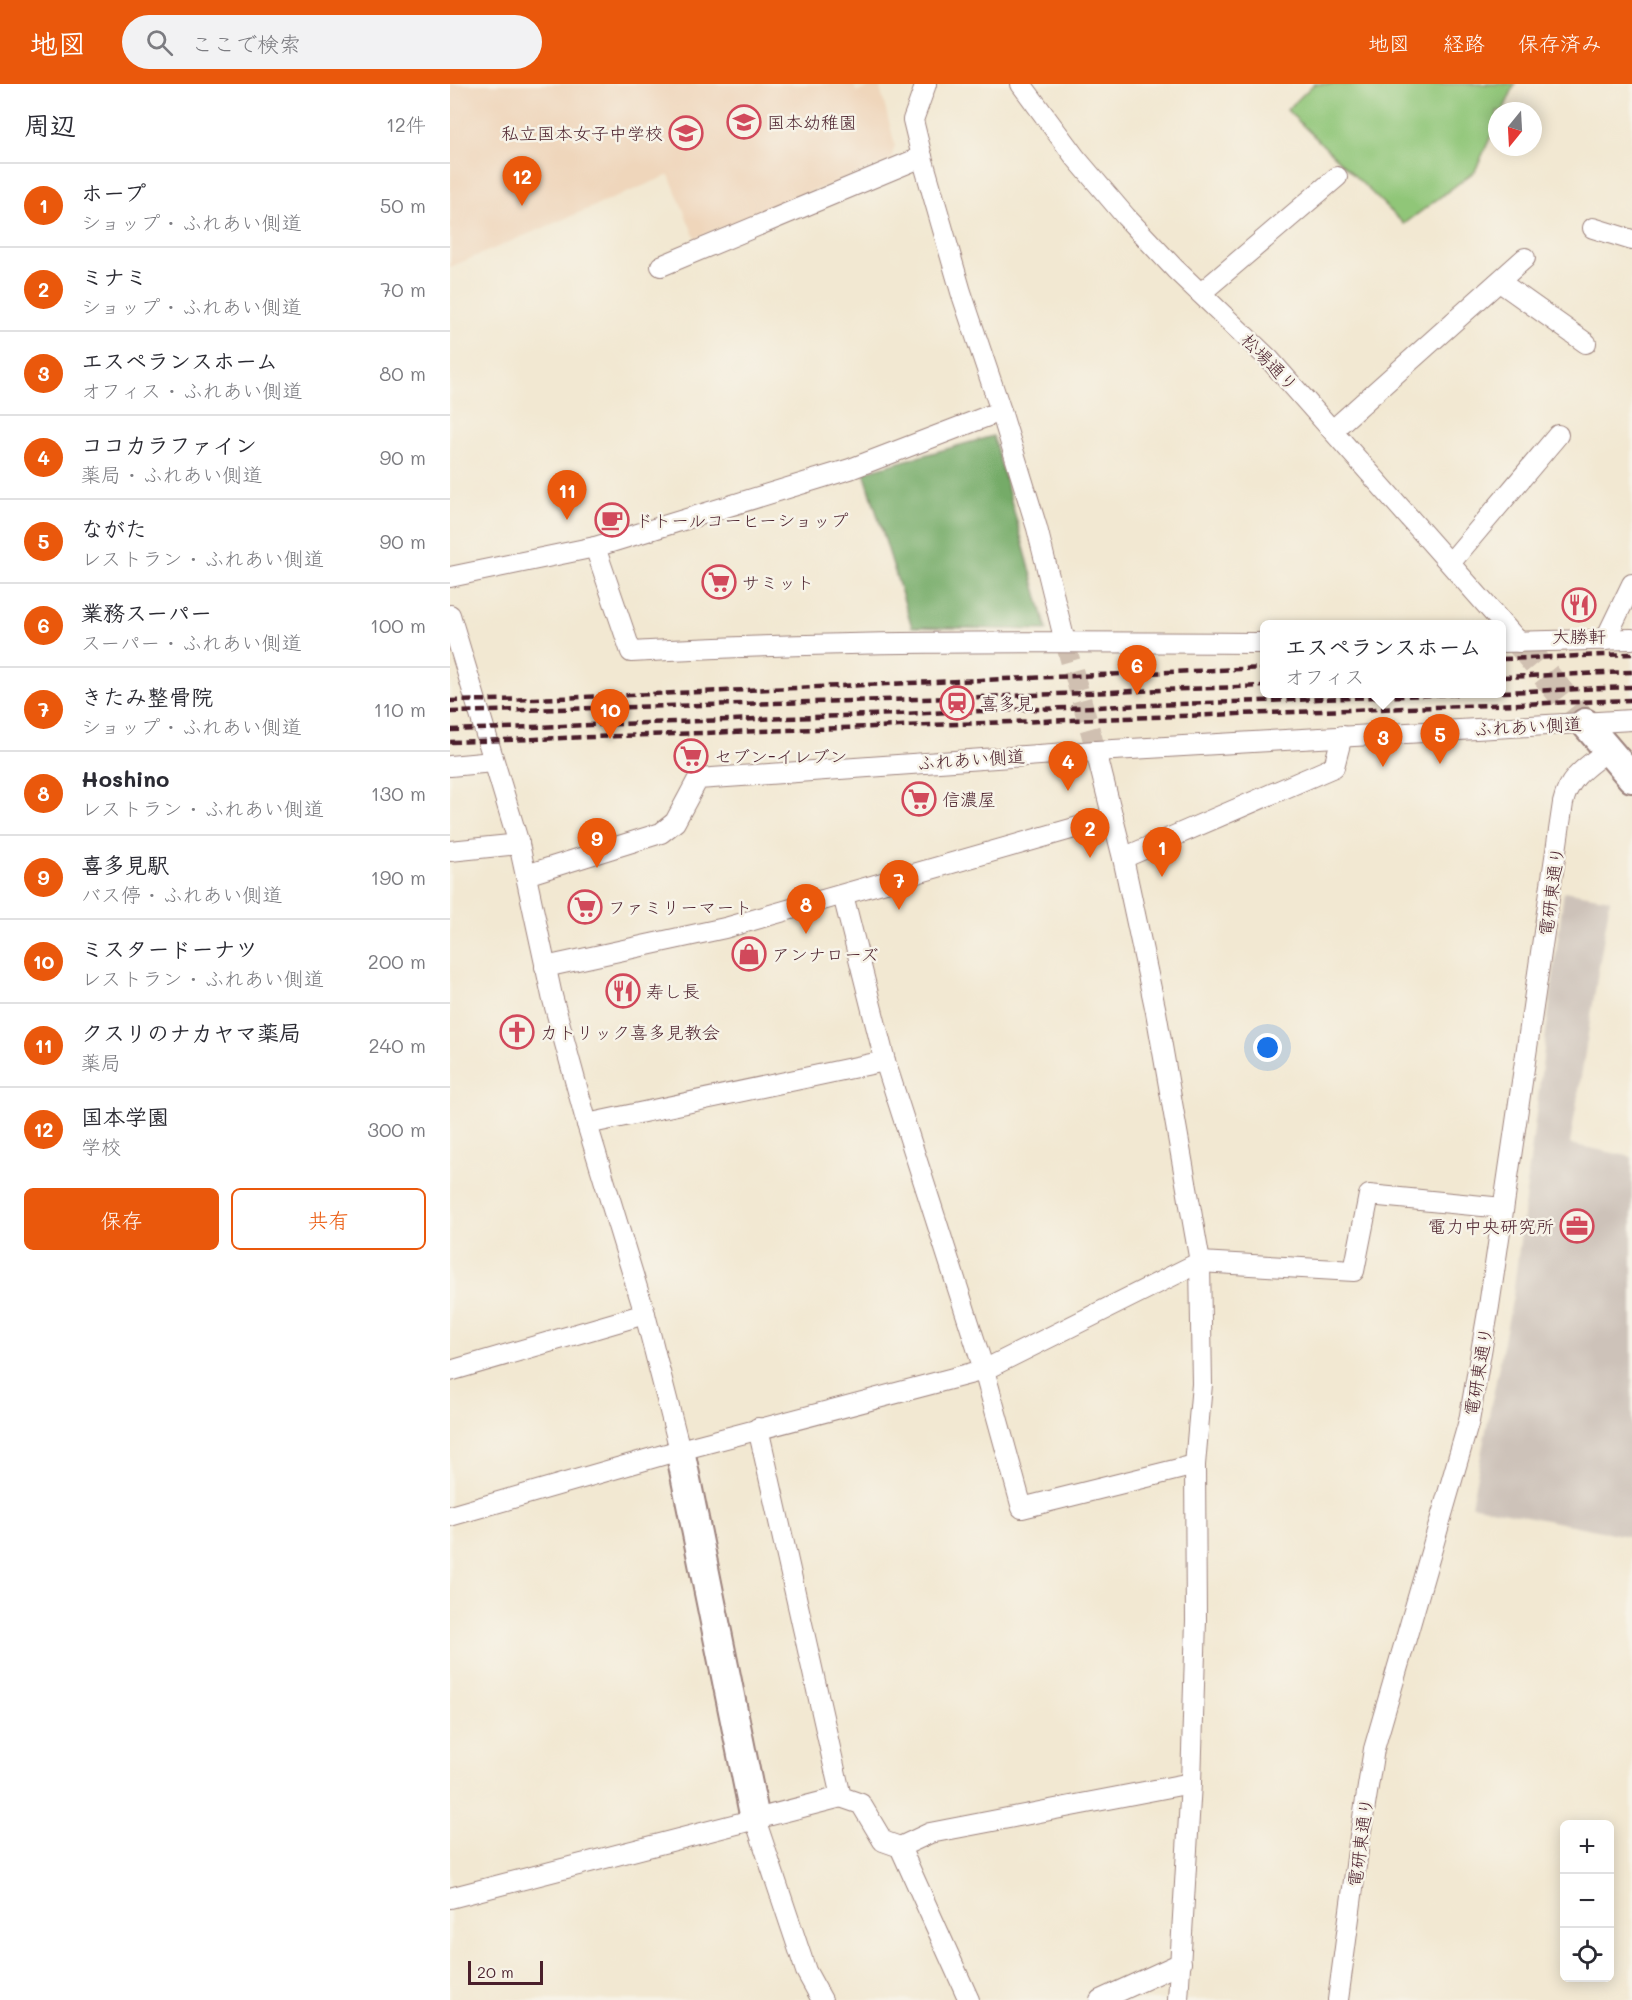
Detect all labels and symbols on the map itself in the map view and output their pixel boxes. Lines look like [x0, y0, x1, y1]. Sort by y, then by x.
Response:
north arrow [1488, 102, 1542, 156]
school or university icon: 国本幼稚園 [726, 104, 762, 140]
place label: 国本幼稚園 [767, 110, 857, 134]
school or university icon: 私立国本女子中学校 [668, 115, 704, 151]
place label: 私立国本女子中学校 [501, 121, 663, 145]
pin: 12 [502, 156, 542, 206]
street label: 松場通り [1236, 328, 1304, 396]
pin: 11 [548, 470, 586, 520]
cafe icon: ドトールコーヒーショップ [594, 502, 630, 538]
place label: ドトールコーヒーショップ [635, 508, 848, 532]
supermarket icon: サミット [701, 564, 737, 600]
place label: サミット [742, 570, 814, 594]
restaurant icon: 大勝軒 [1561, 587, 1597, 623]
place label: 大勝軒 [1552, 624, 1606, 648]
pin: 6 [1118, 646, 1156, 695]
station icon: 喜多見 [939, 685, 975, 721]
pin: 10 [590, 690, 630, 739]
place label: 喜多見 [980, 691, 1034, 715]
street label: ふれあい側道 [1473, 711, 1583, 741]
pin: 5 [1420, 714, 1460, 764]
pin: 3 [1364, 718, 1402, 767]
supermarket icon: セブン-イレブン [673, 738, 709, 774]
pin: 4 [1048, 742, 1088, 791]
street label: ふれあい側道 [916, 743, 1026, 775]
place label: セブン-イレブン [714, 744, 848, 768]
supermarket icon: 信濃屋 [901, 781, 937, 817]
place label: 信濃屋 [942, 787, 996, 811]
pin: 2 [1070, 808, 1110, 858]
pin: 9 [578, 818, 616, 868]
pin: 1 [1142, 828, 1182, 877]
street label: 電研東通り [1533, 845, 1569, 937]
pin: 7 [880, 860, 918, 910]
pin: 8 [786, 884, 826, 934]
supermarket icon: ファミリーマート [567, 889, 603, 925]
place label: ファミリーマート [608, 895, 752, 919]
shop icon: アンナローズ [731, 936, 767, 972]
place label: アンナローズ [772, 942, 879, 966]
restaurant icon: 寿し長 [605, 973, 641, 1009]
place label: 寿し長 [646, 979, 700, 1003]
church icon: カトリック喜多見教会 [499, 1014, 535, 1050]
place label: カトリック喜多見教会 [540, 1020, 720, 1044]
your location [1253, 1033, 1282, 1062]
office icon: 電力中央研究所 [1559, 1208, 1595, 1244]
place label: 電力中央研究所 [1428, 1214, 1554, 1238]
street label: 電研東通り [1458, 1325, 1498, 1417]
street label: 電研東通り [1342, 1796, 1378, 1888]
scale bar [468, 1958, 543, 1986]

